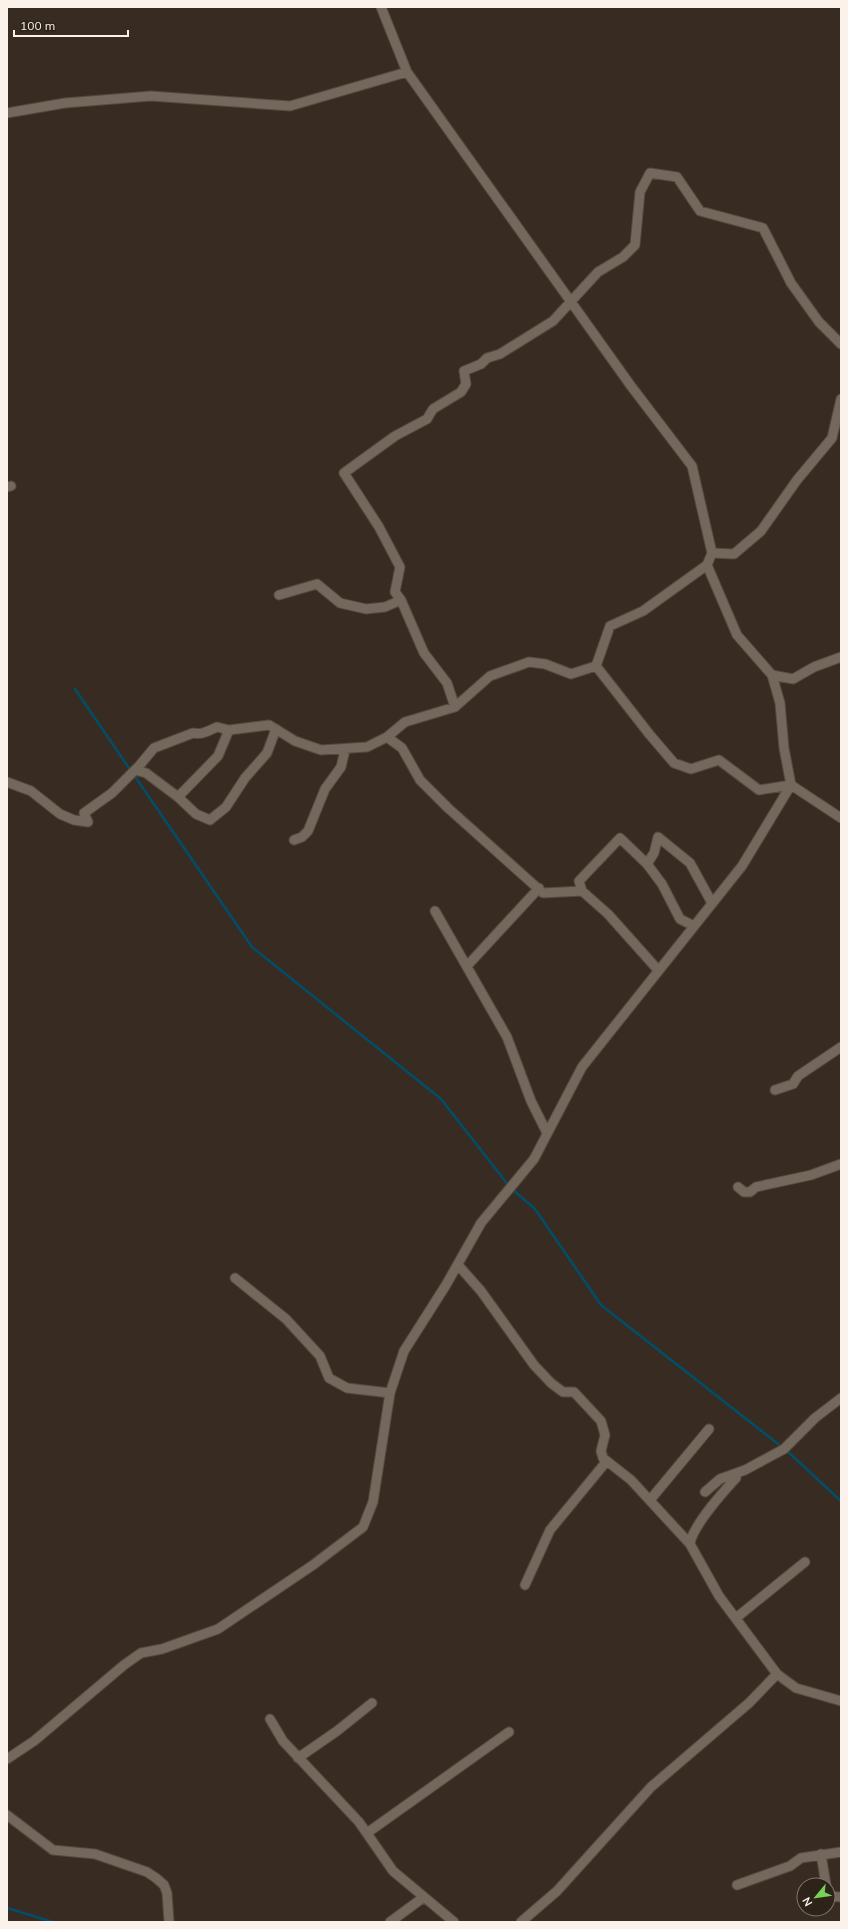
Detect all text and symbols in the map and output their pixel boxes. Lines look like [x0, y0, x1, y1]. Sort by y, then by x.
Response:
scale bar [14, 12, 128, 38]
text: 100 m [20, 18, 55, 33]
north arrow [796, 1877, 836, 1917]
text: N [799, 1895, 815, 1909]

